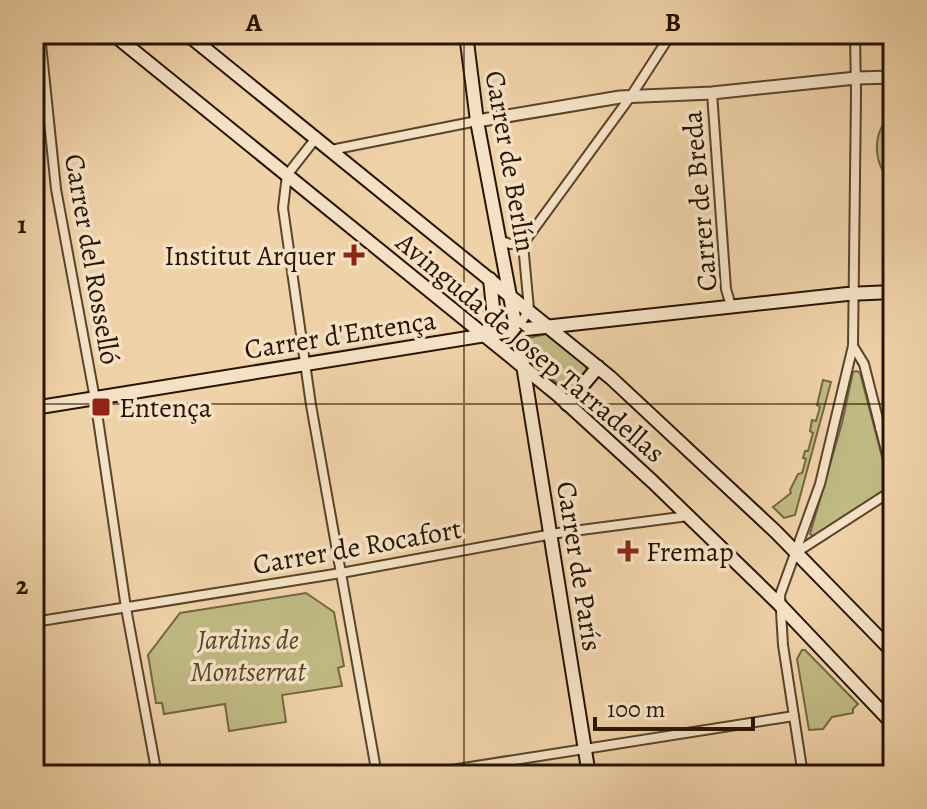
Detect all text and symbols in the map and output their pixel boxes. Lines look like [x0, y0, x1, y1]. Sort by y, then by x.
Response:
text: A [245, 5, 263, 40]
text: B [665, 5, 681, 40]
street label: Carrer de Berlín [475, 68, 545, 255]
street label: Carrer de Breda [673, 109, 727, 293]
street label: Carrer del Rosselló [55, 151, 129, 368]
text: 1 [17, 207, 27, 242]
street label: Avinguda de Josep Tarradellas [387, 223, 673, 472]
place label: Institut Arquer [164, 237, 336, 275]
marker: Institut Arquer [343, 244, 365, 266]
street label: Carrer d'Entença [242, 301, 439, 369]
place label: Entença [119, 389, 212, 427]
marker: Entença [90, 396, 112, 418]
street label: Carrer de París [547, 478, 611, 654]
street label: Carrer de Rocafort [250, 510, 464, 584]
place label: Fremap [646, 533, 734, 571]
marker: Fremap [617, 540, 639, 562]
text: 2 [16, 568, 29, 603]
park label: Jardins de Montserrat [191, 621, 307, 691]
scale bar [595, 681, 753, 731]
text: 100 m [607, 693, 666, 725]

